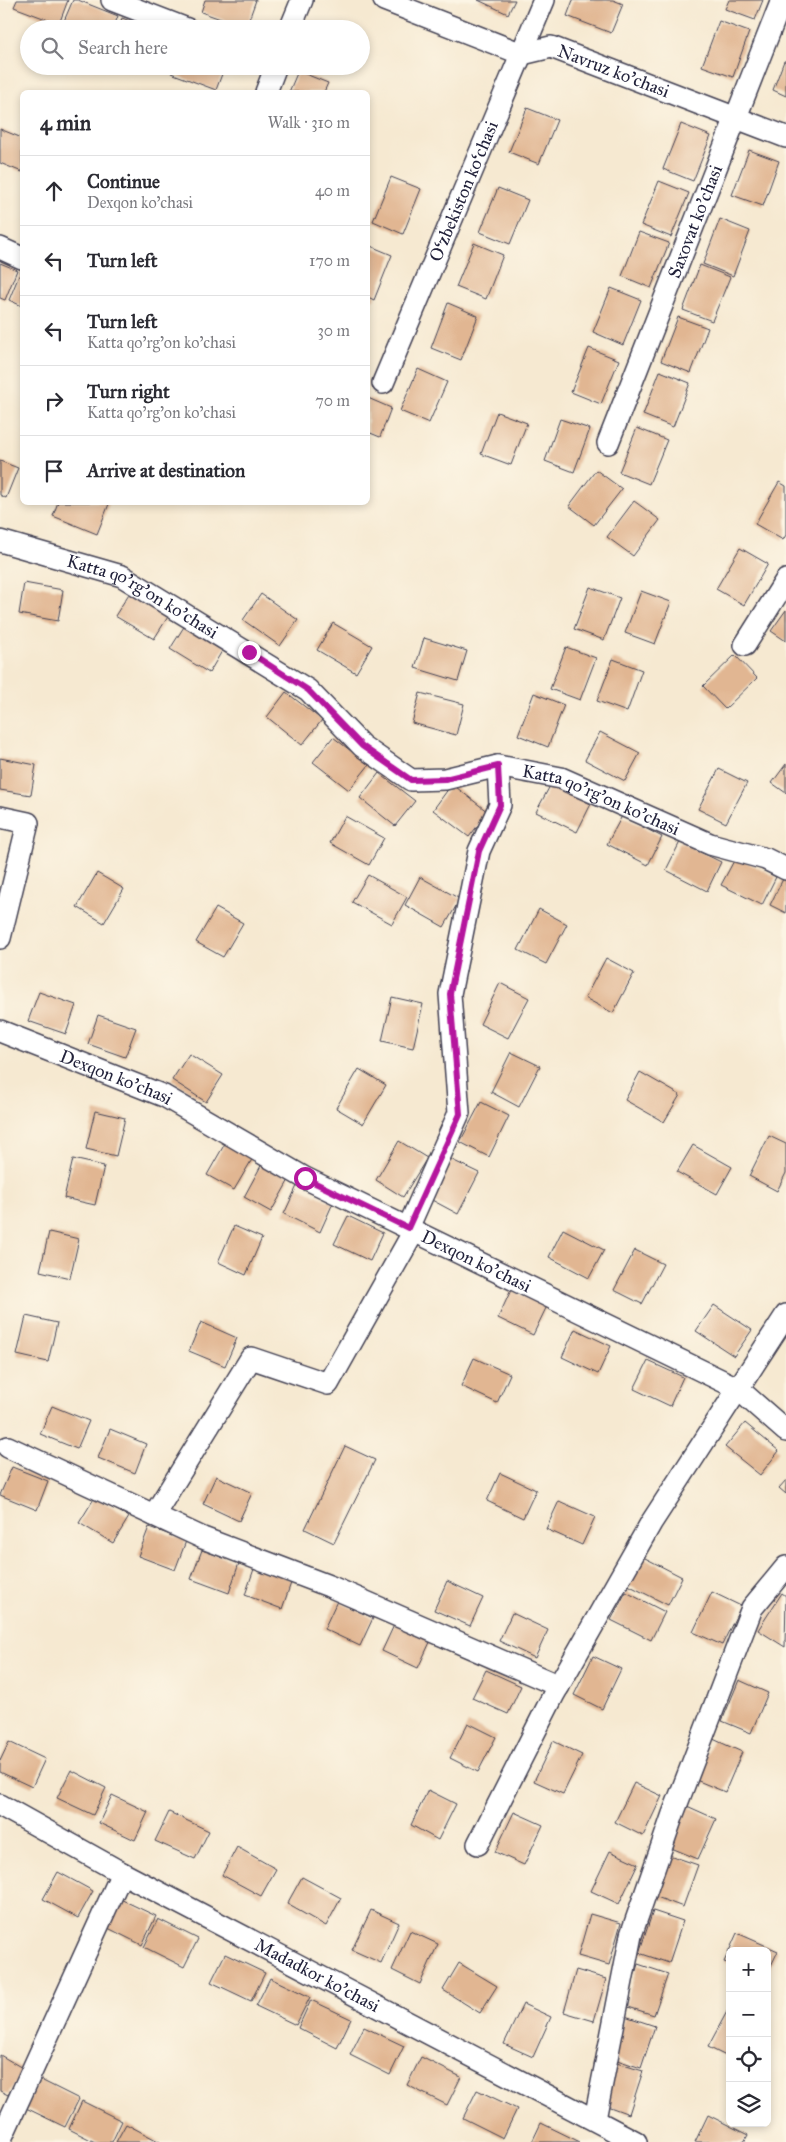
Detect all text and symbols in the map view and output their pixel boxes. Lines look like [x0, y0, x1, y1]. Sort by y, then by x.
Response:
search box [20, 20, 370, 75]
icon: search [38, 34, 66, 62]
text: Search here [78, 36, 168, 59]
street label: Navruz ko'chasi [554, 40, 673, 102]
text: 4 min [40, 110, 91, 136]
text: Walk · 310 m [268, 113, 350, 132]
street label: O‘zbekiston ko‘chasi [424, 118, 503, 265]
street label: Saxovat ko'chasi [663, 162, 727, 281]
text: Continue [87, 170, 160, 193]
icon: ahead [40, 177, 68, 205]
text: 40 m [315, 181, 350, 200]
text: Dexqon ko'chasi [87, 193, 193, 212]
icon: left [40, 247, 68, 275]
text: Turn left [87, 249, 157, 272]
text: 170 m [309, 251, 350, 270]
text: Turn left [87, 310, 157, 333]
icon: left [40, 317, 68, 345]
text: 30 m [317, 321, 350, 340]
text: Katta qo'rg'on ko'chasi [87, 333, 236, 352]
text: Turn right [87, 380, 170, 403]
icon: right [40, 387, 68, 415]
text: 70 m [315, 391, 350, 410]
text: Katta qo'rg'on ko'chasi [87, 403, 236, 422]
icon: arrive [40, 457, 68, 485]
text: Arrive at destination [87, 459, 245, 482]
street label: Katta qo'rg'on ko'chasi [64, 550, 222, 643]
route end [238, 641, 261, 664]
street label: Katta qo'rg'on ko'chasi [521, 760, 683, 840]
street label: Dexqon ko'chasi [57, 1045, 177, 1110]
route start [294, 1167, 317, 1190]
street label: Dexqon ko'chasi [418, 1225, 535, 1297]
street label: Madadkor ko'chasi [251, 1933, 384, 2017]
map controls [726, 1947, 771, 2127]
button: + [726, 1947, 771, 1992]
button: − [726, 1992, 771, 2037]
button: locate [726, 2037, 771, 2082]
button: layers [726, 2082, 771, 2127]

